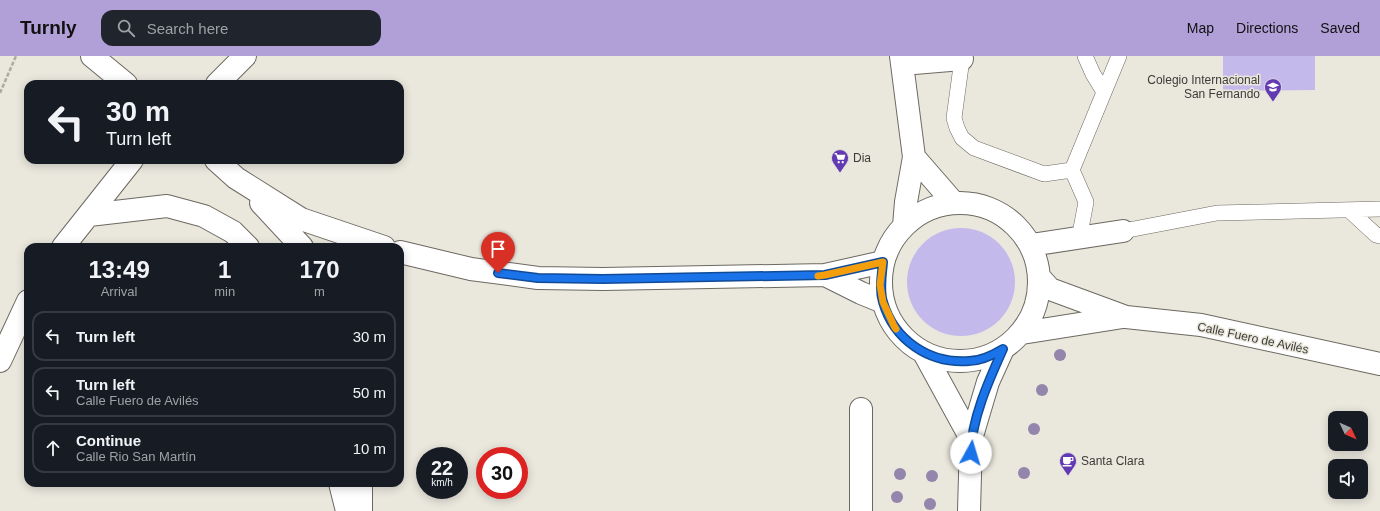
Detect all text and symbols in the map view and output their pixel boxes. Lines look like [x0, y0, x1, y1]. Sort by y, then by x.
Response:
search box [101, 10, 381, 46]
text: Turnly [20, 17, 77, 38]
icon: search [115, 17, 137, 39]
text: Search here [147, 20, 228, 37]
text: Map [1187, 20, 1214, 36]
text: Directions [1236, 20, 1298, 36]
text: Saved [1320, 20, 1360, 36]
place label: Colegio Internacional San Fernando [1147, 73, 1260, 101]
school or university icon: Colegio Internacional San Fernando [1263, 77, 1283, 102]
icon: left [40, 96, 92, 148]
text: 30 m [106, 96, 170, 127]
text: Turn left [106, 129, 171, 149]
supermarket icon: Dia [830, 148, 850, 173]
place label: Dia [853, 151, 871, 165]
pin [481, 232, 515, 273]
icon: arrive [487, 238, 509, 260]
text: 13:49 [88, 256, 150, 283]
text: 1 [218, 256, 231, 283]
text: 170 [300, 256, 340, 283]
text: Arrival [101, 284, 138, 299]
text: min [214, 284, 235, 299]
text: m [314, 284, 325, 299]
street label: Calle Fuero de Avilés [1196, 319, 1310, 357]
icon: left [42, 325, 64, 347]
text: Turn left [76, 328, 135, 345]
text: 30 m [353, 328, 386, 345]
text: Turn left [76, 376, 135, 393]
icon: left [42, 381, 64, 403]
text: 50 m [353, 384, 386, 401]
text: Calle Fuero de Avilés [76, 393, 199, 408]
north arrow [1328, 411, 1368, 451]
map controls [1328, 411, 1368, 499]
text: Continue [76, 432, 141, 449]
position arrow [950, 432, 992, 474]
icon: ahead [42, 437, 64, 459]
text: 10 m [353, 440, 386, 457]
speed limit sign: 30 [476, 447, 528, 499]
text: Calle Rio San Martín [76, 449, 196, 464]
cafe icon: Santa Clara [1058, 451, 1078, 476]
place label: Santa Clara [1081, 454, 1145, 468]
text: 22 [431, 457, 453, 479]
button: sound [1328, 459, 1368, 499]
text: km/h [431, 477, 453, 488]

